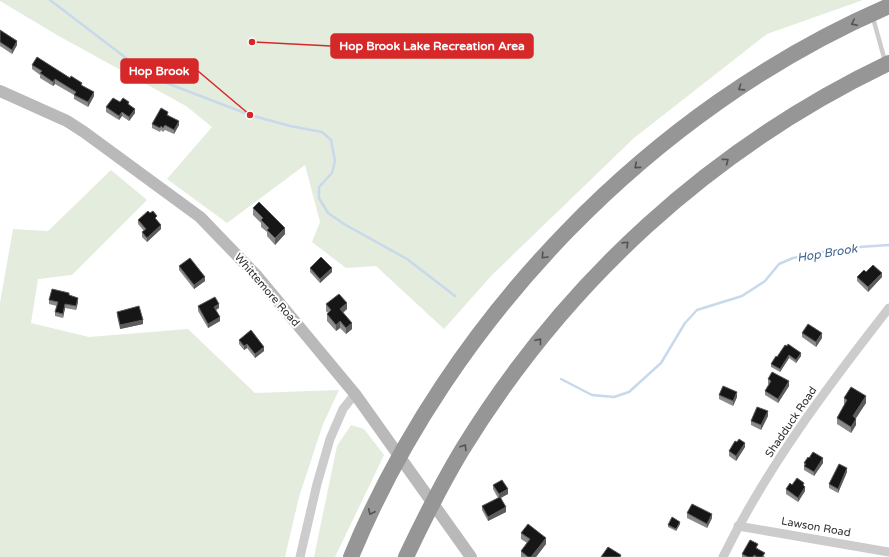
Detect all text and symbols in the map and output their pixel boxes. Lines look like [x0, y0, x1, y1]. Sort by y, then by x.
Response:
one-way arrow [850, 18, 858, 26]
callout: Hop Brook Lake Recreation Area [331, 34, 533, 58]
text: Hop Brook Lake Recreation Area [339, 39, 525, 54]
callout: Hop Brook [121, 59, 198, 83]
text: Hop Brook [129, 64, 190, 79]
one-way arrow [738, 83, 745, 91]
one-way arrow [721, 159, 728, 166]
one-way arrow [635, 161, 642, 168]
one-way arrow [621, 241, 629, 249]
water label: Hop Brook [796, 241, 859, 265]
street label: Whittemore Road [232, 251, 302, 329]
one-way arrow [541, 251, 549, 259]
one-way arrow [535, 338, 542, 345]
street label: Shadduck Road [763, 384, 819, 460]
one-way arrow [460, 444, 467, 451]
one-way arrow [368, 508, 376, 516]
street label: Lawson Road [780, 514, 852, 540]

